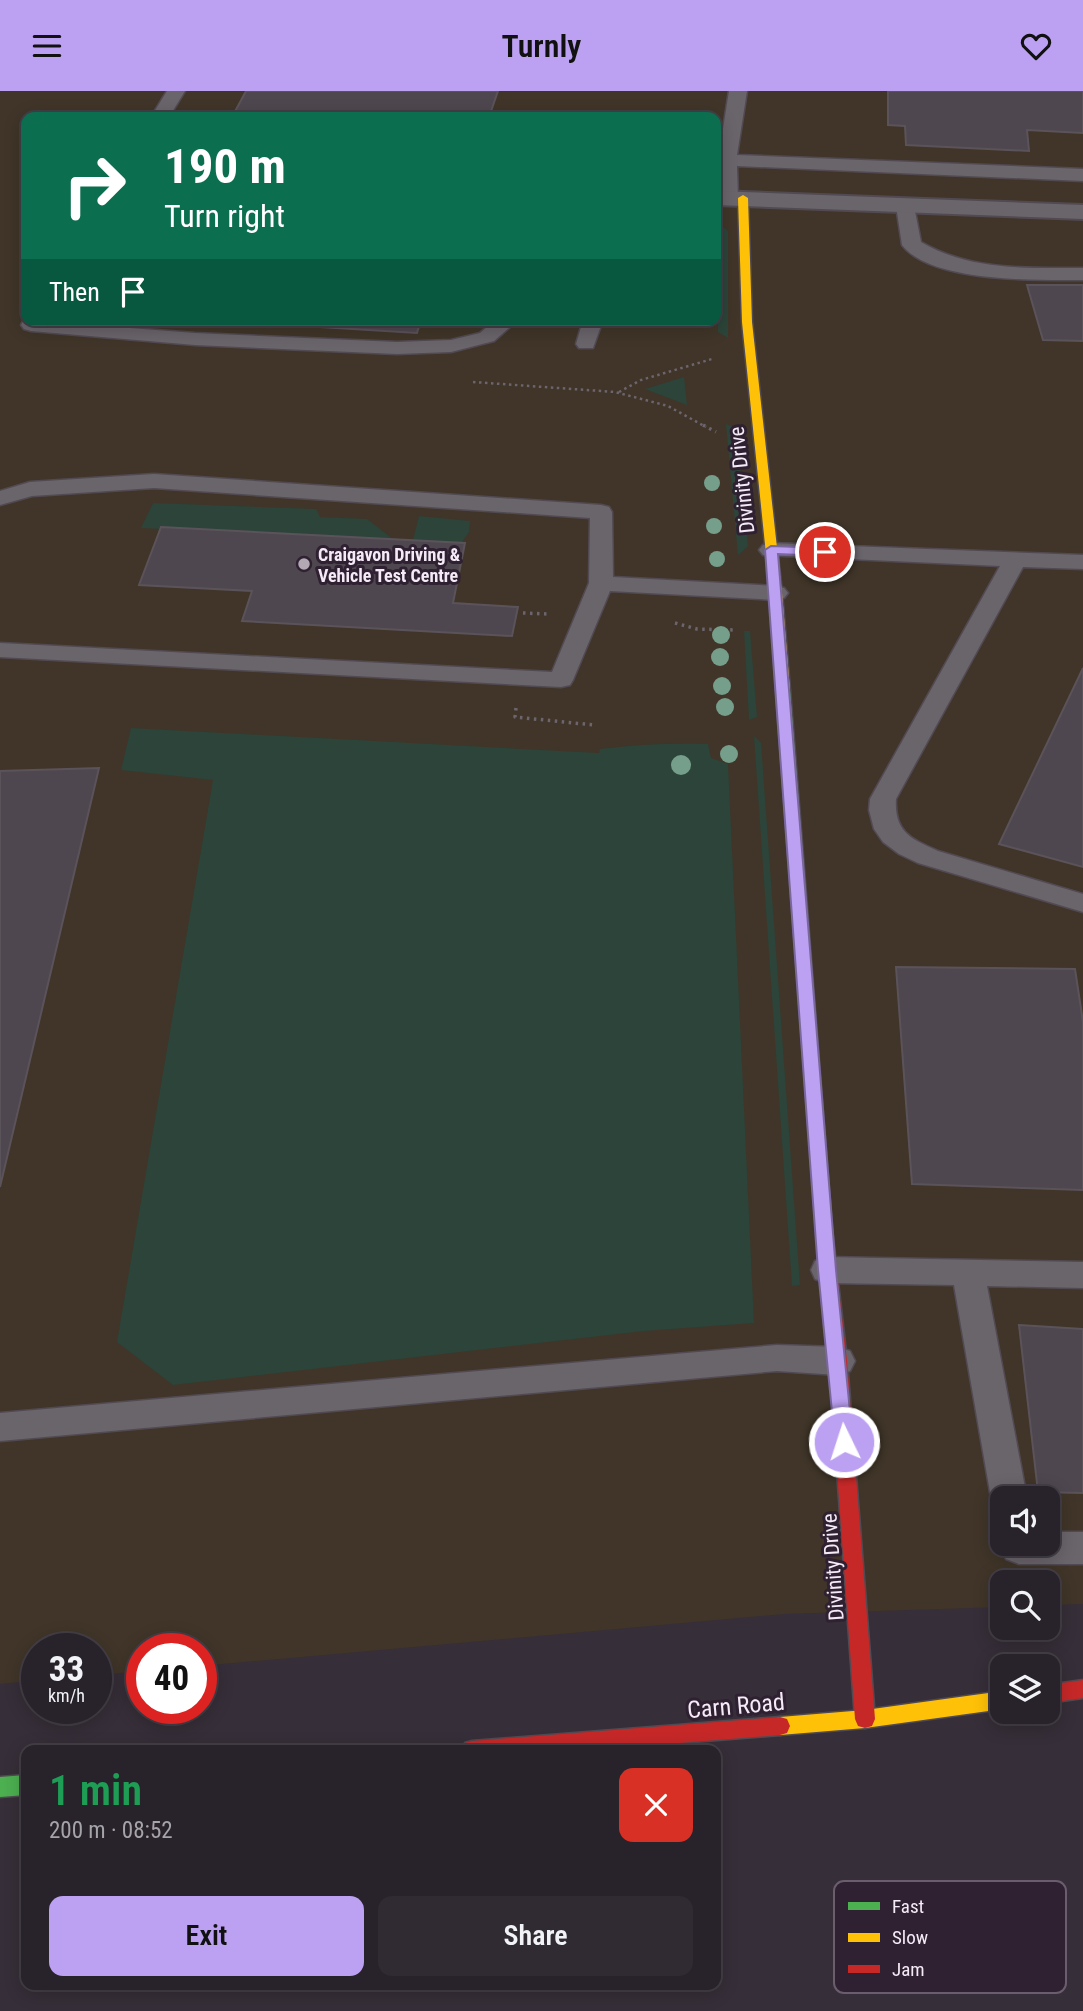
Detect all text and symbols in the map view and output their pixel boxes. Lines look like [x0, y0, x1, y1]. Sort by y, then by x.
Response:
icon: menu [28, 27, 66, 65]
text: Turnly [502, 27, 581, 65]
icon: heart [1017, 27, 1055, 65]
text: 190 m [164, 138, 286, 195]
icon: right [49, 140, 140, 231]
text: Turn right [164, 197, 285, 235]
icon: arrive [114, 273, 152, 311]
text: Then [49, 277, 100, 307]
street label: Divinity Drive [724, 425, 760, 535]
pin [795, 522, 855, 582]
icon: arrive [806, 533, 844, 571]
place label: Craigavon Driving & Vehicle Test Centre [318, 544, 461, 586]
marker: Craigavon Driving & Vehicle Test Centre [296, 556, 312, 572]
position arrow [807, 1405, 881, 1479]
map controls [990, 1486, 1060, 1724]
button: sound [990, 1486, 1060, 1556]
street label: Divinity Drive [817, 1513, 849, 1621]
button: search [990, 1570, 1060, 1640]
speed limit sign: 40 [126, 1633, 217, 1724]
text: 33 [49, 1649, 84, 1690]
button: layers [990, 1654, 1060, 1724]
text: km/h [48, 1685, 85, 1706]
street label: Carn Road [686, 1688, 786, 1724]
text: 1 min [49, 1766, 142, 1815]
button: close [619, 1768, 693, 1842]
text: 200 m · 08:52 [49, 1817, 173, 1844]
legend [834, 1881, 1066, 1993]
text: Fast [892, 1895, 924, 1918]
button: Exit [49, 1896, 364, 1976]
button: Share [378, 1896, 693, 1976]
text: Slow [892, 1926, 928, 1949]
text: Jam [892, 1958, 925, 1981]

